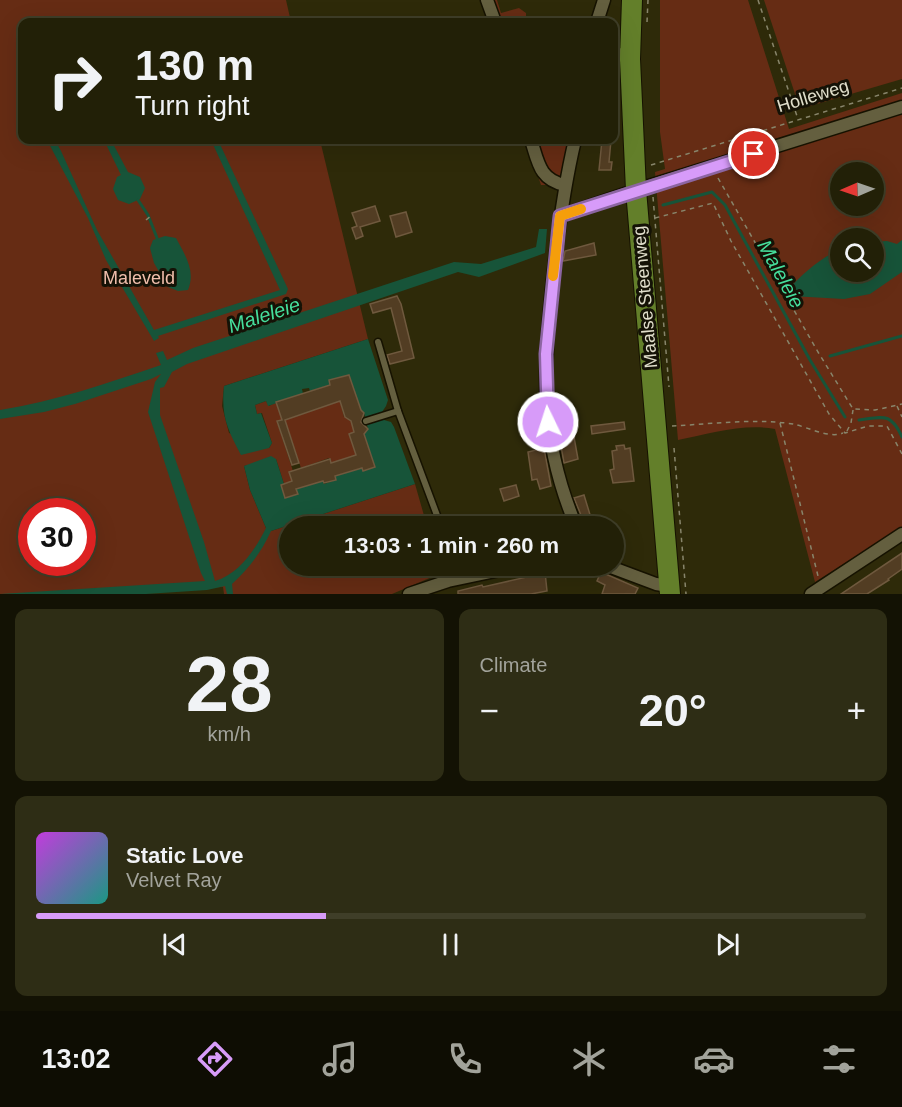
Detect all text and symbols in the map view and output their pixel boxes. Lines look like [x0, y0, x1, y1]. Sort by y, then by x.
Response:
icon: right [36, 42, 114, 120]
text: 130 m [135, 42, 254, 89]
street label: Holleweg [775, 76, 851, 116]
text: Turn right [135, 91, 250, 121]
pin [728, 128, 779, 179]
icon: arrive [737, 137, 770, 170]
north arrow [830, 162, 884, 216]
map controls [830, 162, 884, 282]
street label: Maalse Steenweg [629, 225, 661, 369]
button: search [830, 228, 884, 282]
water label: Maleleie [753, 236, 809, 312]
park label: Maleveld [103, 268, 175, 288]
water label: Maleleie [225, 293, 303, 337]
position arrow [516, 390, 580, 454]
speed limit sign: 30 [18, 498, 96, 576]
text: 13:03 · 1 min · 260 m [344, 533, 559, 558]
text: 28 [186, 640, 273, 728]
text: Climate [480, 654, 547, 676]
text: 20° [639, 685, 707, 736]
text: − [480, 692, 499, 729]
text: + [847, 692, 866, 729]
text: km/h [208, 723, 251, 745]
text: Static Love [126, 843, 243, 868]
text: Velvet Ray [126, 869, 222, 891]
icon: previous [158, 928, 191, 961]
icon: pause [434, 928, 467, 961]
icon: next [711, 928, 744, 961]
icon: directions [194, 1038, 236, 1080]
icon: music [319, 1038, 361, 1080]
icon: phone [444, 1038, 486, 1080]
icon: climate [568, 1038, 610, 1080]
icon: car [693, 1038, 735, 1080]
icon: filters [818, 1038, 860, 1080]
text: 13:02 [41, 1044, 111, 1074]

